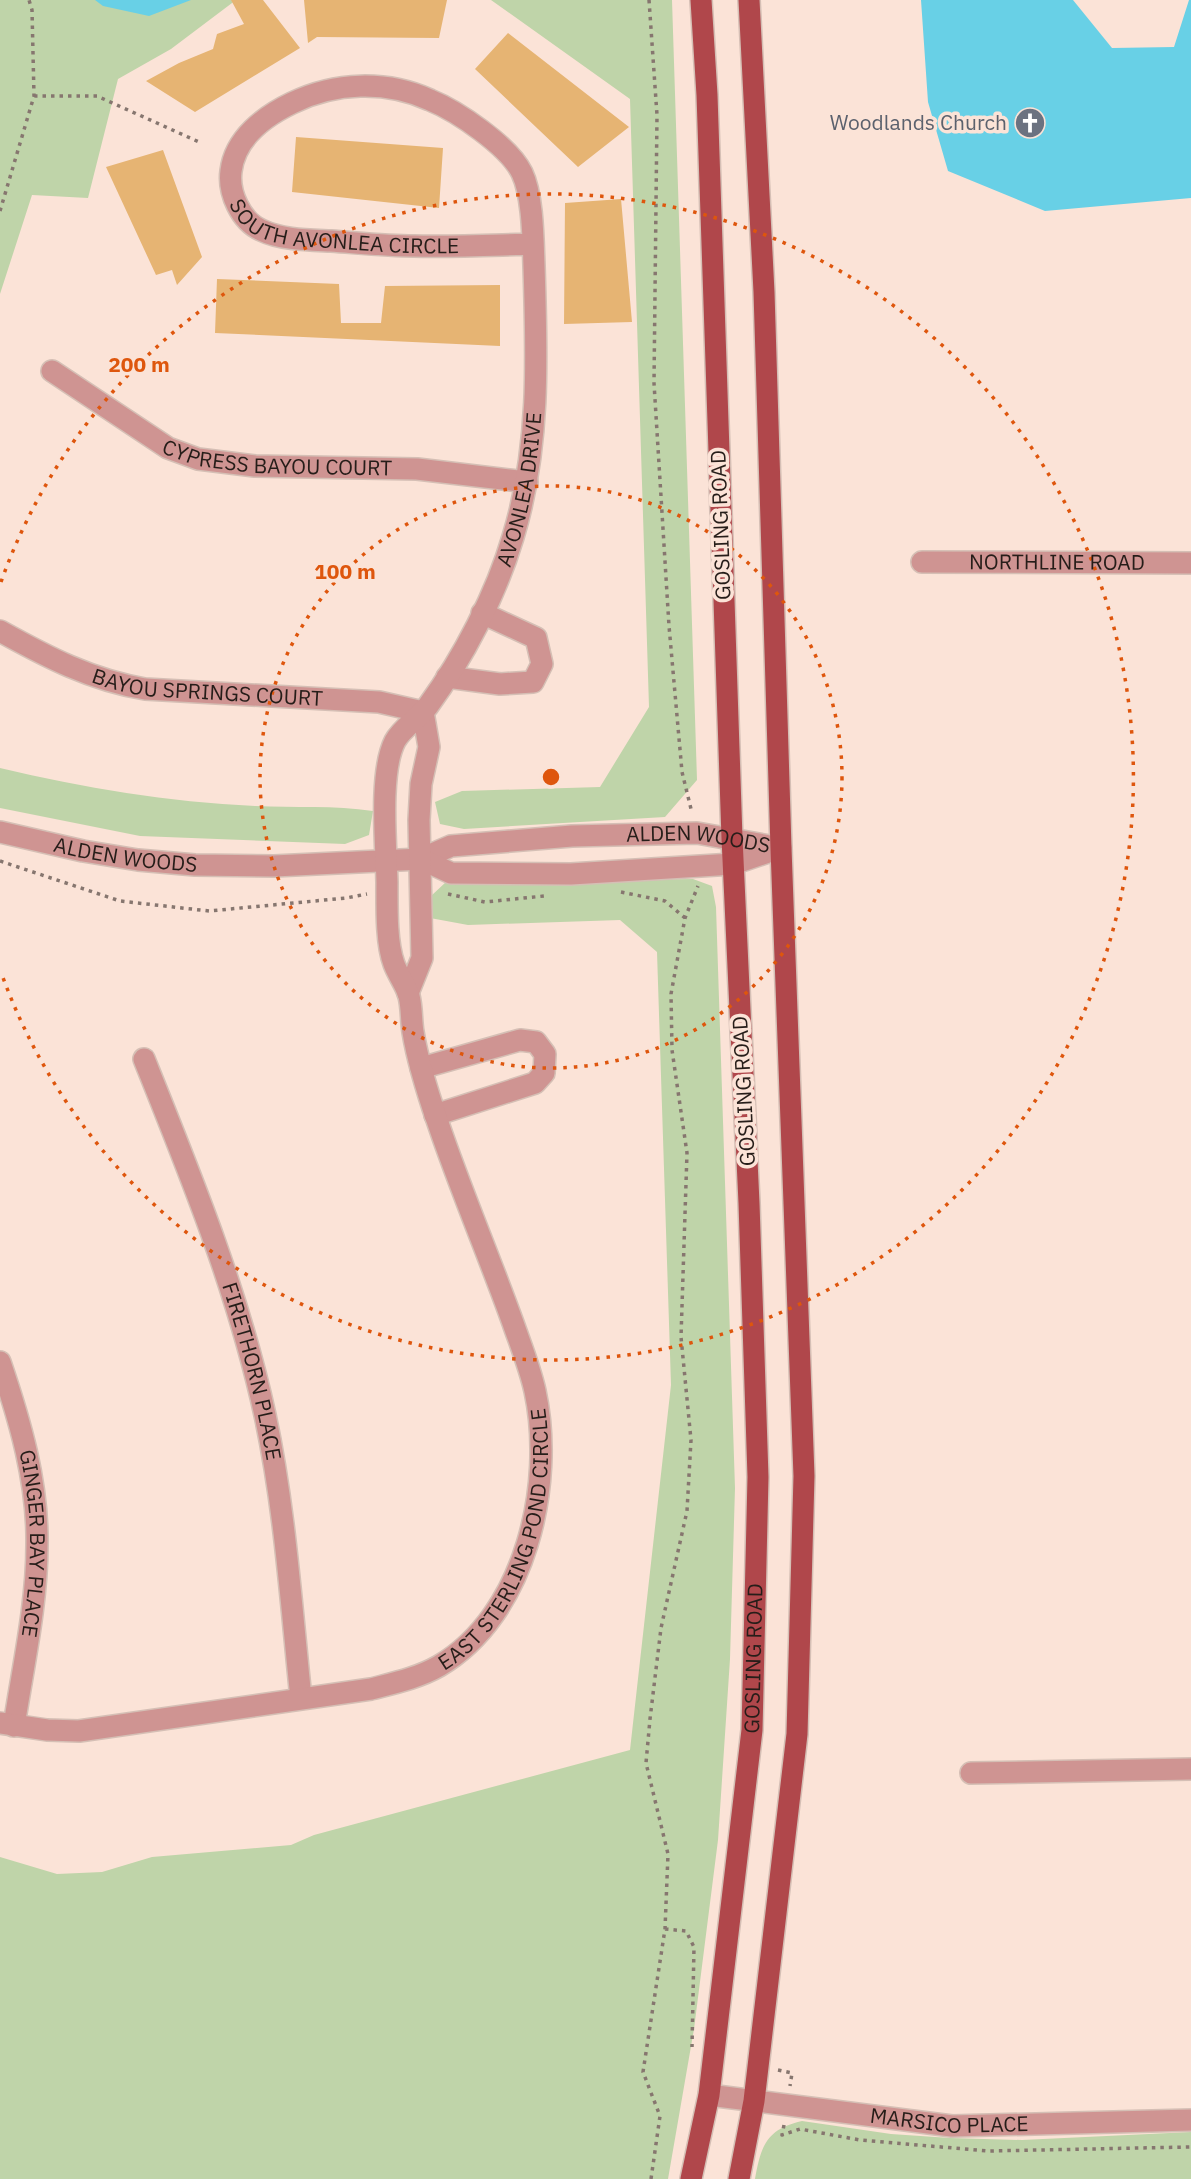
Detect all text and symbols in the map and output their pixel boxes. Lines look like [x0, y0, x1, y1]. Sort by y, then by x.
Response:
church icon: Woodlands Church [1013, 106, 1047, 140]
place label: Woodlands Church [830, 108, 1007, 136]
street label: SOUTH AVONLEA CIRCLE [223, 194, 459, 259]
text: 200 m [108, 350, 170, 378]
street label: AVONLEA DRIVE [489, 411, 547, 570]
street label: CYPRESS BAYOU COURT [159, 432, 392, 482]
street label: GOSLING ROAD [703, 449, 737, 601]
street label: NORTHLINE ROAD [969, 547, 1145, 576]
text: 100 m [314, 557, 376, 585]
street label: BAYOU SPRINGS COURT [89, 661, 324, 712]
centre of rings [539, 765, 563, 789]
street label: ALDEN WOODS [626, 818, 773, 859]
street label: ALDEN WOODS [51, 830, 199, 878]
street label: GOSLING ROAD [725, 1015, 761, 1167]
street label: FIRETHORN PLACE [216, 1278, 288, 1462]
street label: EAST STERLING POND CIRCLE [432, 1407, 554, 1676]
street label: GINGER BAY PLACE [13, 1447, 52, 1639]
street label: GOSLING ROAD [737, 1583, 768, 1734]
street label: MARSICO PLACE [868, 2101, 1029, 2139]

